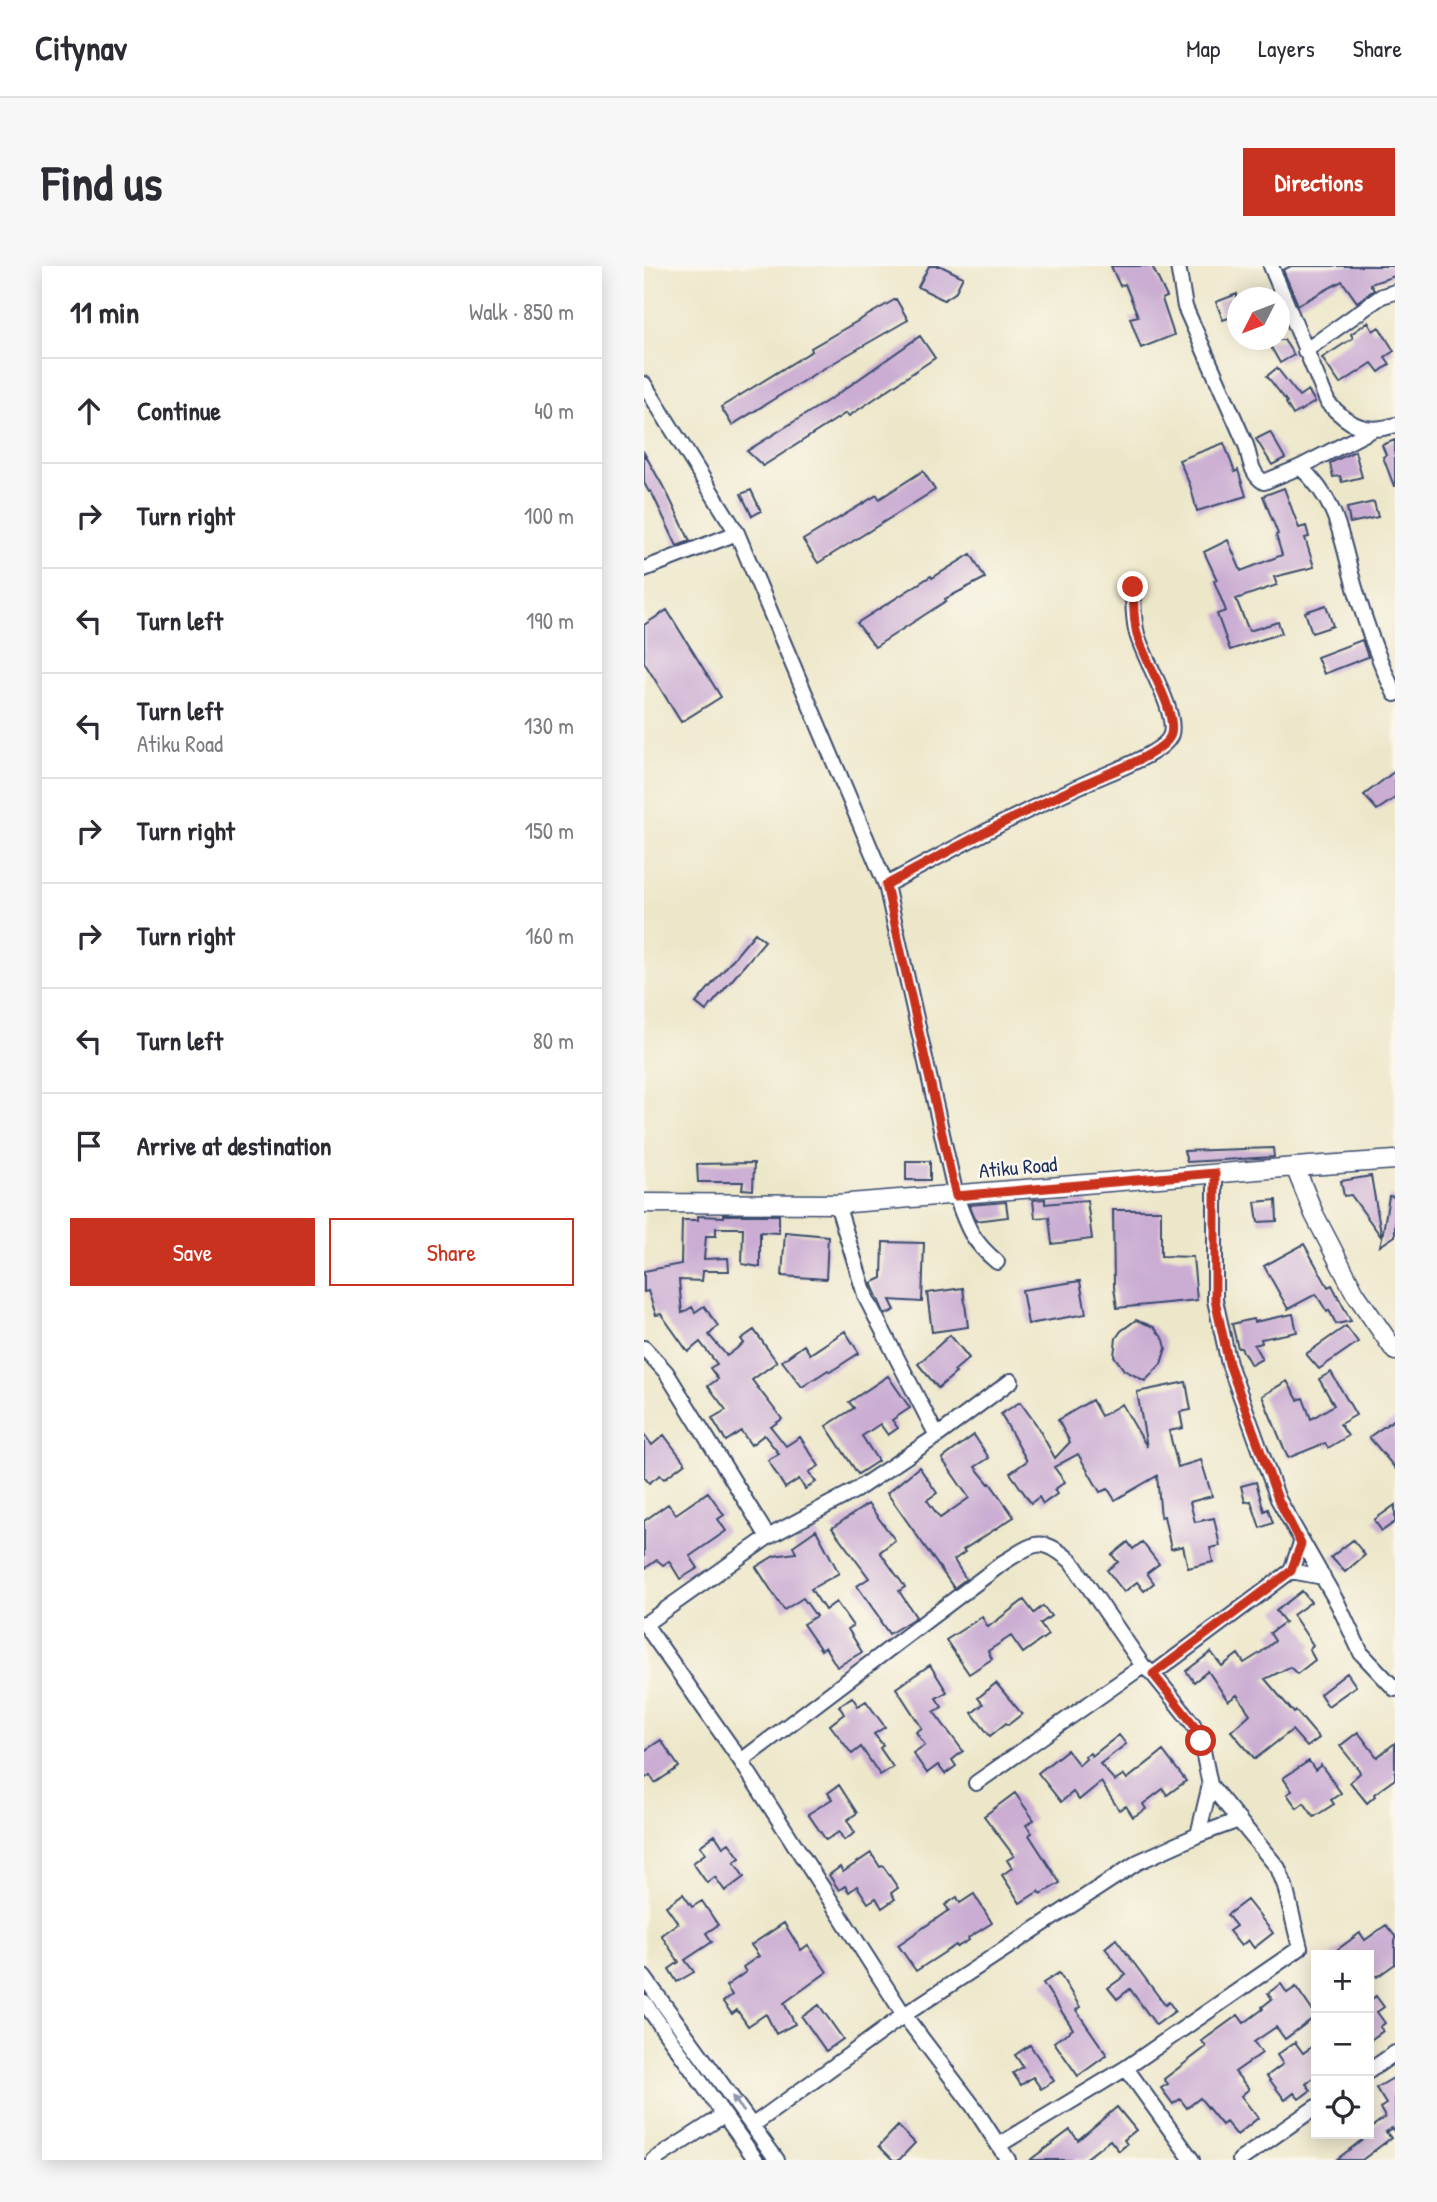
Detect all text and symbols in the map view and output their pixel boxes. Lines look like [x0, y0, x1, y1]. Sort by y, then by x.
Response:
text: Citynav [35, 26, 127, 70]
text: Map [1186, 32, 1220, 64]
text: Layers [1258, 32, 1315, 64]
text: Share [1353, 32, 1402, 64]
button: Directions [1243, 148, 1395, 216]
text: Find us [42, 149, 162, 215]
north arrow [1227, 287, 1290, 350]
text: 11 min [70, 292, 139, 332]
text: Walk · 850 m [469, 296, 574, 327]
icon: ahead [70, 392, 108, 430]
text: Continue [137, 393, 221, 428]
text: 40 m [534, 395, 574, 426]
icon: right [70, 497, 108, 535]
text: Turn right [137, 498, 235, 533]
text: 100 m [524, 500, 574, 531]
route end [1117, 571, 1148, 602]
icon: left [70, 602, 108, 640]
text: Turn left [137, 603, 223, 638]
text: 190 m [526, 605, 574, 636]
text: Turn left [137, 693, 223, 728]
icon: left [70, 707, 108, 745]
text: 130 m [524, 710, 574, 741]
text: Atiku Road [137, 728, 223, 759]
icon: right [70, 812, 108, 850]
text: Turn right [137, 813, 235, 848]
text: 150 m [525, 815, 574, 846]
icon: right [70, 917, 108, 955]
text: Turn right [137, 918, 235, 953]
text: 160 m [525, 920, 574, 951]
icon: left [70, 1022, 108, 1060]
text: Turn left [137, 1023, 223, 1058]
text: 80 m [533, 1025, 574, 1056]
icon: arrive [70, 1127, 108, 1165]
text: Arrive at destination [137, 1128, 332, 1163]
street label: Atiku Road [978, 1149, 1058, 1185]
button: Save [70, 1218, 315, 1286]
button: Share [329, 1218, 574, 1286]
route start [1185, 1725, 1216, 1756]
map controls [1311, 1950, 1374, 2139]
button: + [1311, 1950, 1374, 2013]
button: − [1311, 2013, 1374, 2076]
button: locate [1311, 2076, 1374, 2139]
one-way arrow [731, 2095, 745, 2113]

